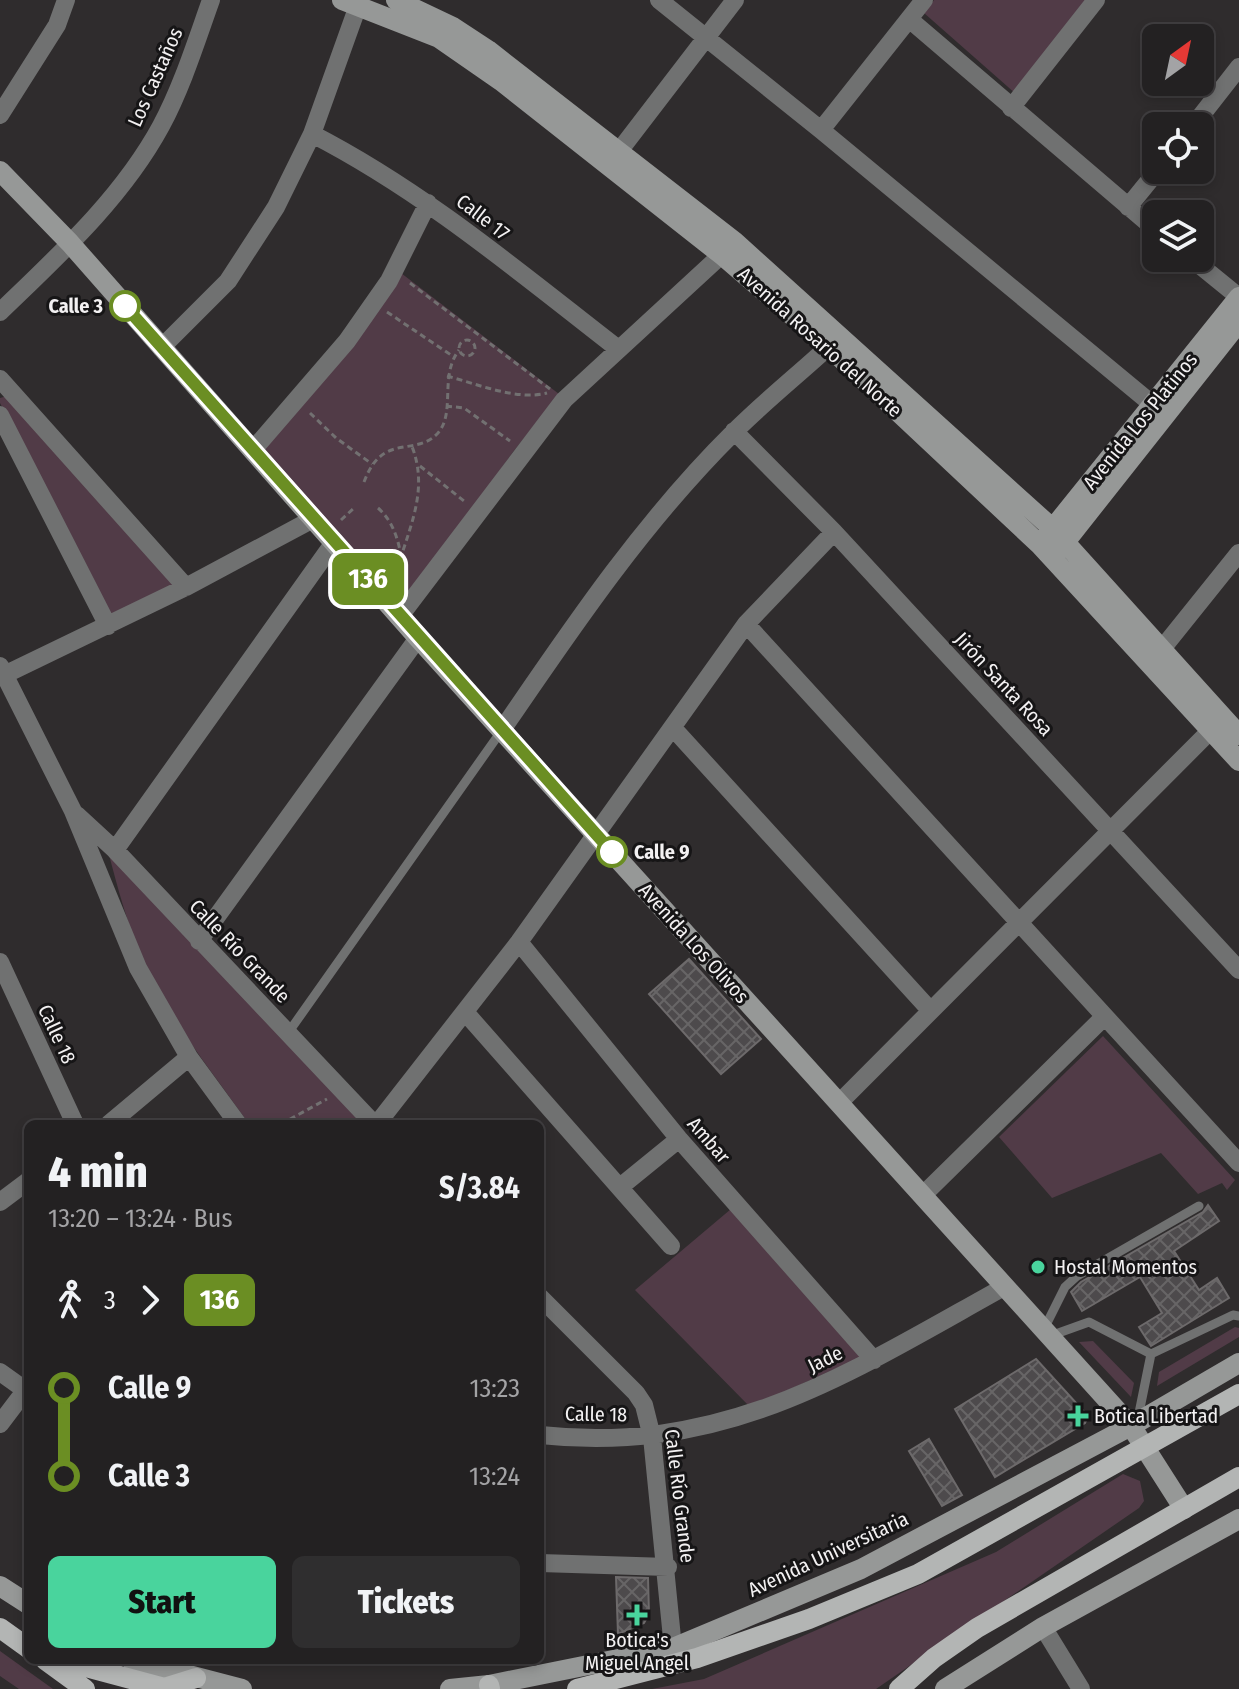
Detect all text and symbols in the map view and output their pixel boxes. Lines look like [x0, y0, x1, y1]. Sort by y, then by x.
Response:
street label: Los Castaños [122, 24, 188, 130]
north arrow [1142, 24, 1214, 96]
map controls [1142, 24, 1214, 272]
button: locate [1142, 112, 1214, 184]
street label: Calle 17 [452, 189, 514, 245]
button: layers [1142, 200, 1214, 272]
street label: Avenida Rosario del Norte [733, 262, 907, 422]
marker: Calle 3 [110, 291, 140, 321]
place label: Calle 3 [48, 294, 103, 318]
street label: Avenida Los Platinos [1078, 348, 1202, 494]
line badge: 136 [322, 553, 414, 605]
text: 136 [348, 562, 388, 595]
street label: Jirón Santa Rosa [950, 627, 1058, 741]
marker: Calle 9 [597, 837, 627, 867]
place label: Calle 9 [634, 840, 689, 864]
street label: Avenida Los Olivos [634, 878, 754, 1008]
street label: Calle Río Grande [185, 894, 295, 1008]
street label: Calle 18 [33, 1001, 81, 1067]
street label: Ambar [683, 1112, 736, 1168]
text: 4 min [48, 1146, 148, 1199]
text: S/3.84 [439, 1170, 520, 1206]
text: 13:20 – 13:24 · Bus [48, 1203, 233, 1234]
place label: Hostal Momentos [1054, 1255, 1197, 1279]
marker: Hostal Momentos [1029, 1258, 1047, 1276]
icon: walk [48, 1278, 92, 1322]
icon: forward [128, 1278, 172, 1322]
text: 136 [200, 1283, 239, 1316]
text: 3 [104, 1285, 116, 1316]
street label: Jade [804, 1340, 846, 1378]
text: Calle 9 [108, 1370, 191, 1406]
text: 13:23 [469, 1373, 520, 1404]
street label: Calle 18 [565, 1401, 627, 1427]
place label: Botica Libertad [1094, 1404, 1218, 1428]
marker: Botica Libertad [1069, 1407, 1087, 1425]
street label: Calle Río Grande [660, 1428, 700, 1564]
text: Calle 3 [108, 1458, 190, 1494]
text: 13:24 [469, 1461, 520, 1492]
street label: Avenida Universitaria [744, 1506, 912, 1602]
button: Start [48, 1556, 276, 1648]
button: Tickets [292, 1556, 520, 1648]
marker: Botica's Miguel Angel [628, 1606, 646, 1624]
place label: Botica's Miguel Angel [585, 1628, 689, 1675]

